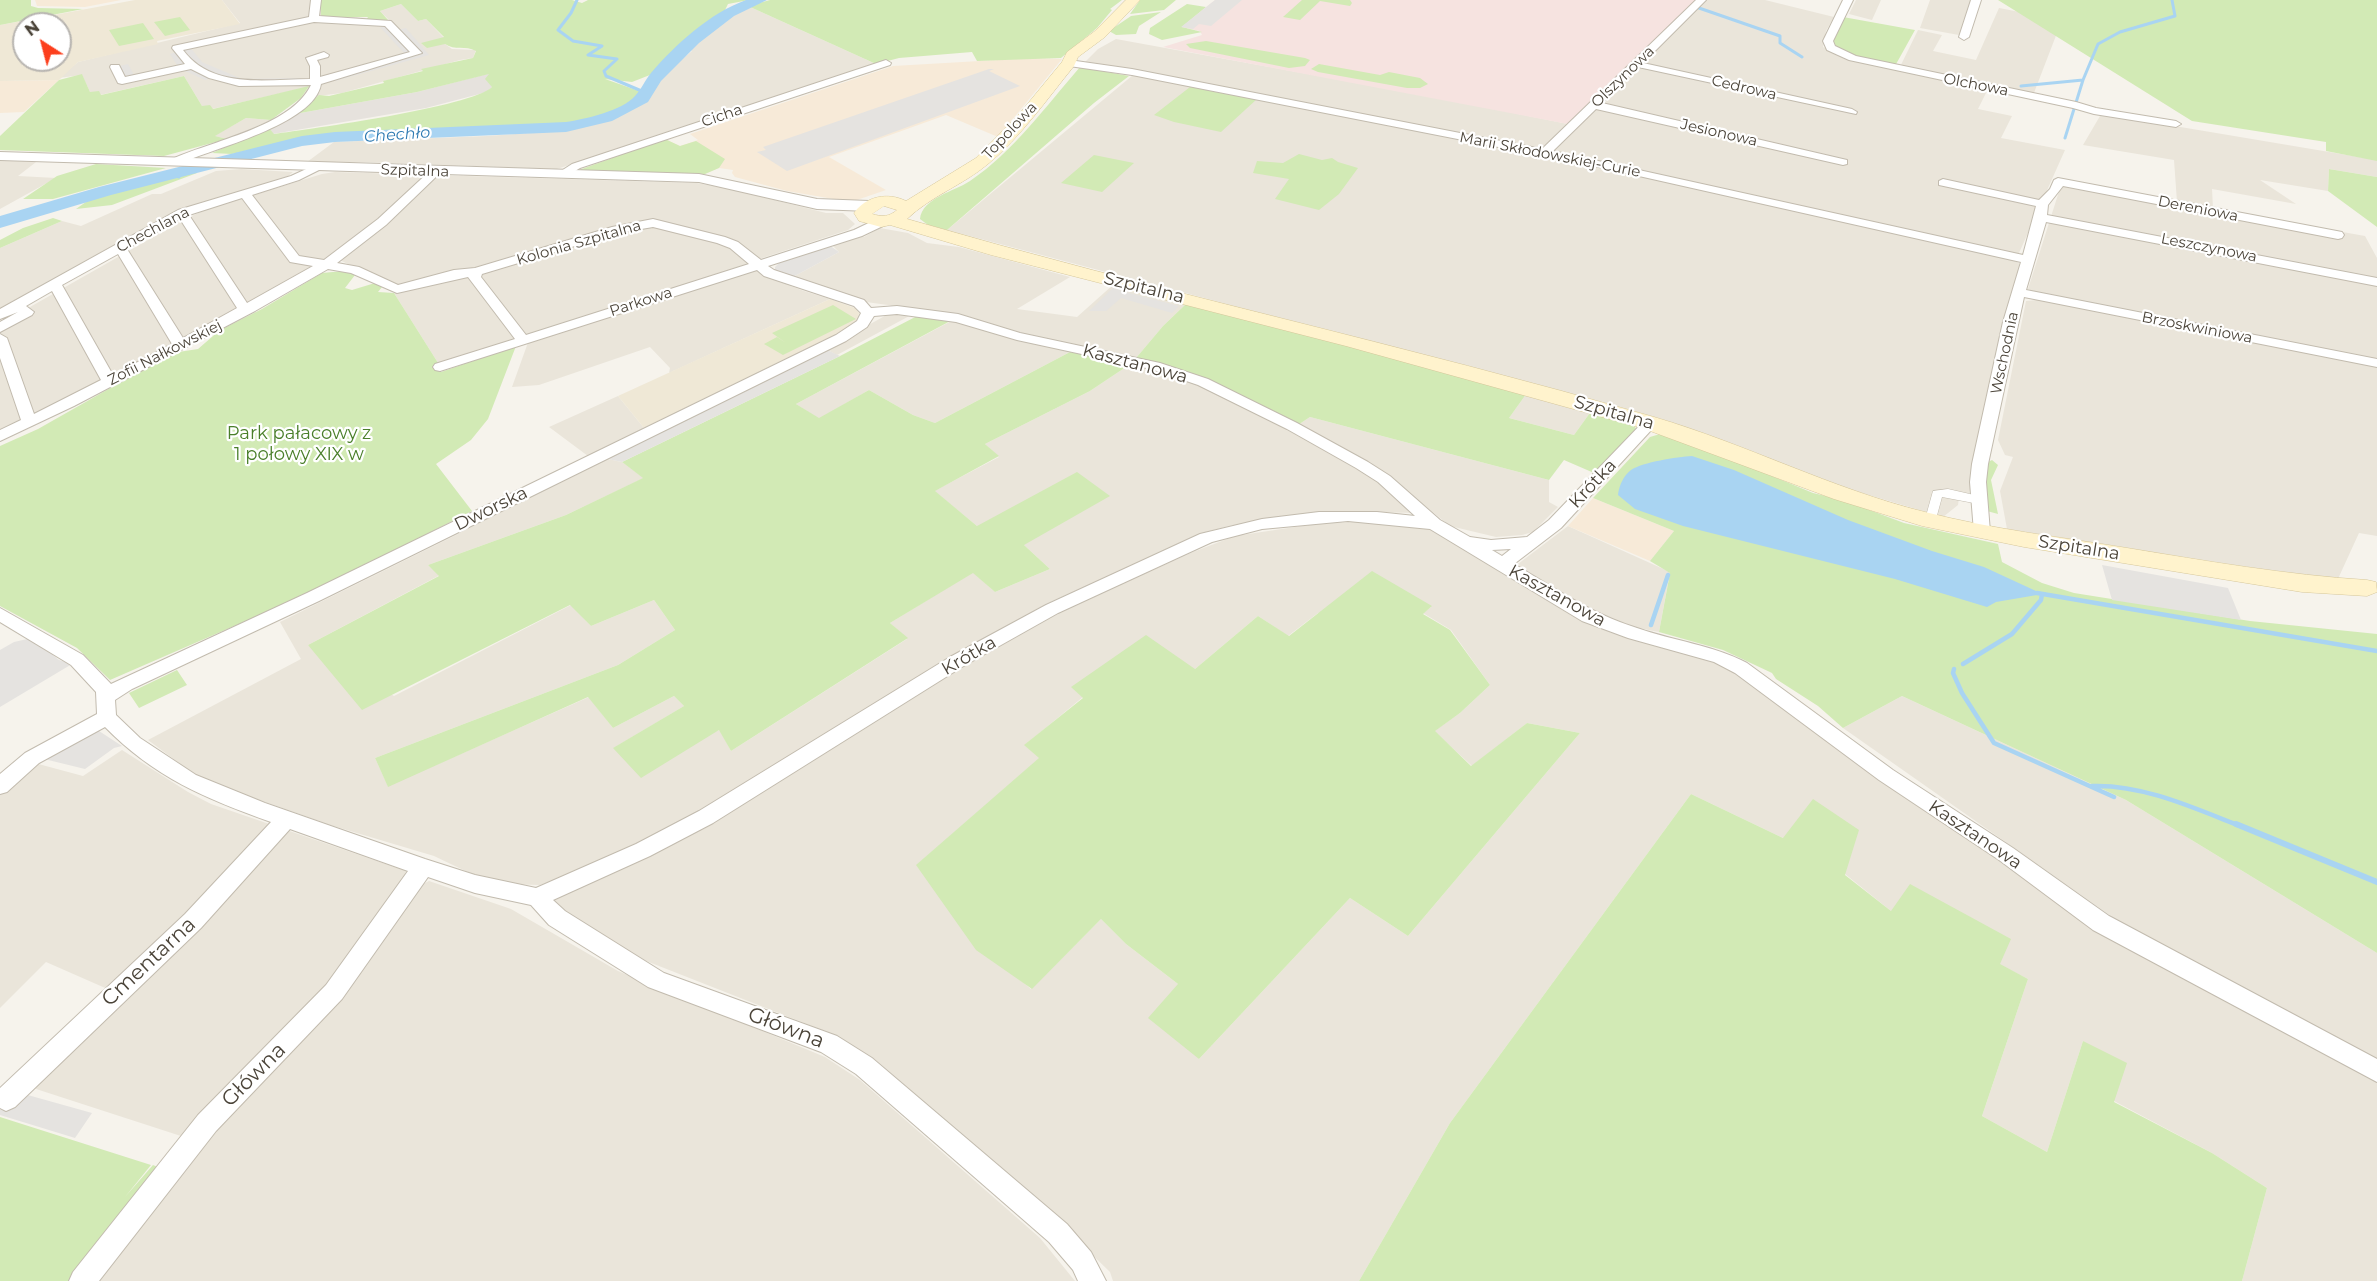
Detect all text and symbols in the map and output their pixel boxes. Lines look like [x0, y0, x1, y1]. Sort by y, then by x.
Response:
north arrow [12, 12, 72, 72]
text: N [21, 17, 43, 40]
street label: Olszynowa [1588, 43, 1658, 111]
street label: Olchowa [1942, 70, 2010, 100]
street label: Cedrowa [1710, 72, 1778, 104]
street label: Topolowa [979, 99, 1041, 163]
street label: Cicha [699, 101, 745, 131]
street label: Jesionowa [1679, 115, 1759, 151]
water label: Chechło [363, 123, 431, 147]
street label: Marii Skłodowskiej-Curie [1458, 129, 1642, 181]
street label: Szpitalna [380, 161, 450, 181]
street label: Dereniowa [2156, 192, 2240, 226]
street label: Chechlana [113, 203, 193, 257]
street label: Kolonia Szpitalna [515, 217, 643, 269]
street label: Leszczynowa [2159, 230, 2259, 266]
street label: Szpitalna [1101, 268, 1187, 308]
street label: Parkowa [607, 283, 675, 321]
street label: Brzoskwiniowa [2140, 308, 2254, 348]
street label: Wschodnia [1987, 310, 2023, 396]
street label: Zofii Nałkowskiej [105, 316, 225, 390]
street label: Kasztanowa [1080, 340, 1190, 388]
street label: Szpitalna [1571, 391, 1657, 435]
park label: Park pałacowy z 1 połowy XIX w [227, 423, 371, 466]
street label: Krótka [1565, 455, 1621, 513]
street label: Dworska [451, 482, 531, 536]
street label: Szpitalna [2037, 531, 2121, 565]
street label: Kasztanowa [1505, 560, 1609, 632]
street label: Krótka [938, 632, 1000, 680]
street label: Kasztanowa [1924, 796, 2026, 874]
street label: Cmentarna [97, 912, 201, 1012]
street label: Główna [744, 1002, 828, 1054]
street label: Główna [217, 1038, 291, 1112]

